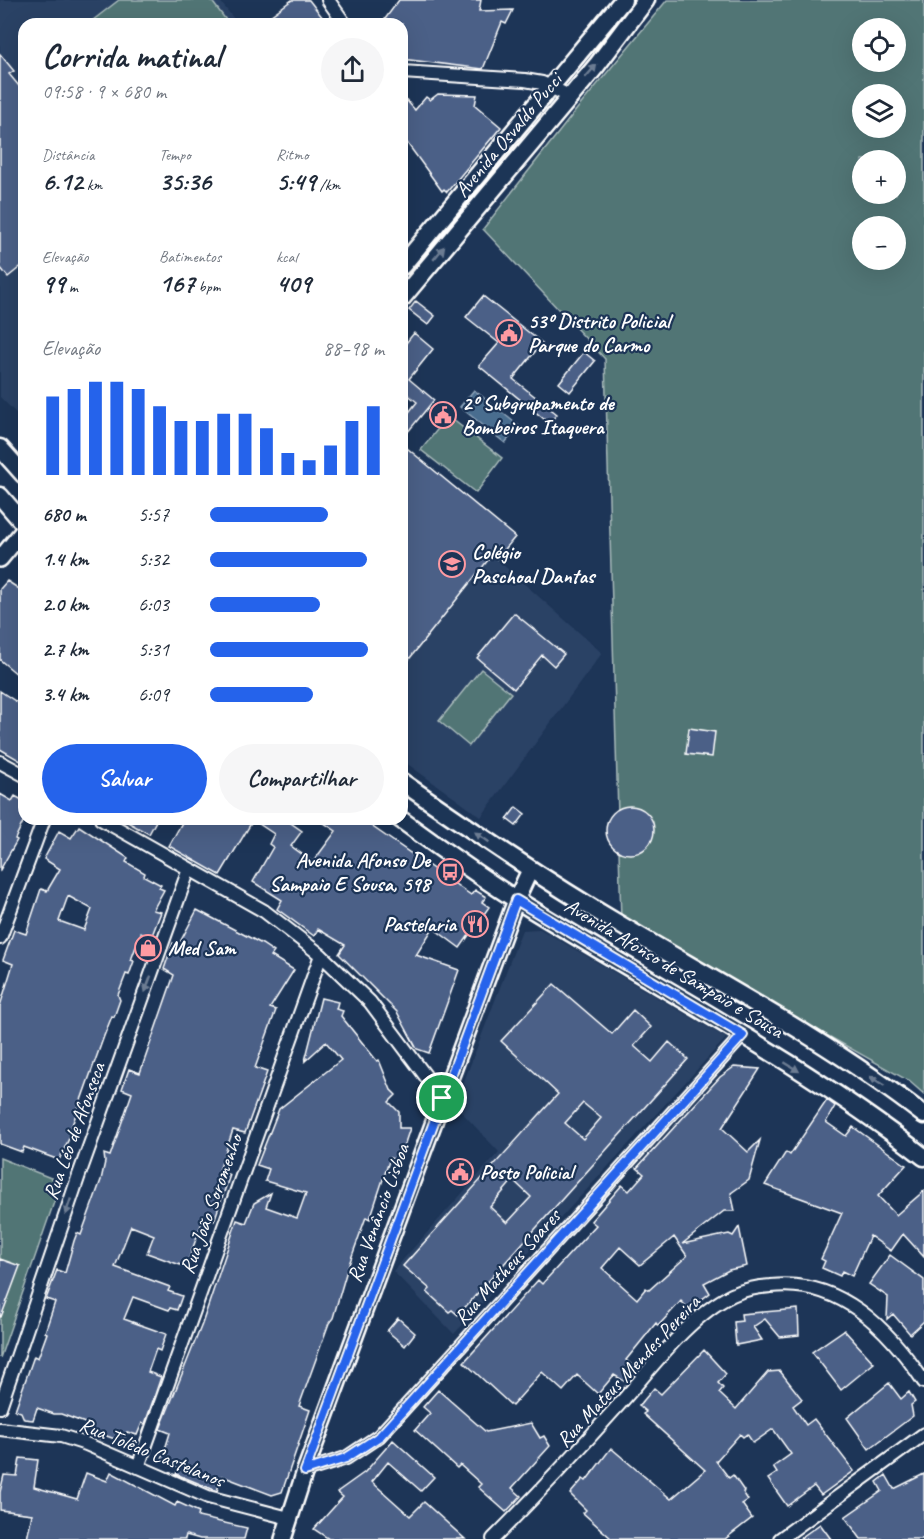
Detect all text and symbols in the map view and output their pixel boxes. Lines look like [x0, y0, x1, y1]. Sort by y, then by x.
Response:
map controls [852, 18, 906, 270]
button: locate [852, 18, 906, 72]
text: Corrida matinal [42, 35, 221, 77]
button: share [321, 38, 384, 101]
one-way arrow [584, 63, 598, 78]
street label: Avenida Osvaldo Pucci [449, 65, 569, 202]
text: 09:58 · 9 × 680 m [42, 79, 166, 104]
button: layers [852, 84, 906, 138]
text: Distância [42, 145, 94, 165]
text: Tempo [159, 145, 191, 165]
text: Ritmo [276, 145, 308, 165]
button: + [852, 150, 906, 204]
text: 6.12 [42, 165, 83, 198]
text: 35:36 [159, 165, 211, 198]
text: 5:49 [276, 165, 316, 198]
text: km [83, 175, 102, 195]
text: /km [316, 175, 340, 195]
button: − [852, 216, 906, 270]
one-way arrow [433, 245, 446, 261]
text: Elevação [42, 247, 88, 267]
text: Batimentos [159, 247, 221, 267]
text: kcal [276, 247, 297, 267]
text: 99 [42, 267, 65, 300]
text: 167 [159, 267, 195, 300]
text: 409 [276, 267, 311, 300]
text: m [65, 277, 78, 297]
text: bpm [195, 277, 220, 297]
place label: 53º Distrito Policial Parque do Carmo [528, 308, 674, 358]
public building icon: 53º Distrito Policial Parque do Carmo [494, 318, 524, 348]
text: Elevação [42, 336, 100, 361]
text: 88–98 m [323, 336, 384, 361]
place label: 2º Subgrupamento de Bombeiros Itaquera [462, 390, 616, 440]
public building icon: 2º Subgrupamento de Bombeiros Itaquera [428, 400, 458, 430]
text: 680 m [42, 502, 86, 527]
text: 5:57 [138, 502, 169, 527]
place label: Colégio Paschoal Dantas [472, 539, 597, 589]
text: 1.4 km [42, 547, 89, 572]
text: 5:32 [138, 547, 169, 572]
school or university icon: Colégio Paschoal Dantas [437, 549, 467, 579]
text: 2.0 km [42, 592, 89, 617]
text: 6:03 [138, 592, 169, 617]
text: 2.7 km [42, 637, 88, 662]
text: 5:31 [138, 637, 169, 662]
text: 3.4 km [42, 682, 89, 707]
text: 6:09 [138, 682, 169, 707]
button: Salvar [42, 744, 207, 813]
button: Compartilhar [219, 744, 384, 813]
one-way arrow [474, 831, 490, 843]
place label: Avenida Afonso De Sampaio E Sousa, 598 [269, 847, 433, 897]
bus stop icon: Avenida Afonso De Sampaio E Sousa, 598 [435, 857, 465, 887]
street label: Avenida Afonso de Sampaio e Sousa [560, 892, 789, 1044]
restaurant icon: Pastelaria [460, 909, 490, 939]
place label: Pastelaria [383, 911, 457, 937]
shop icon: Med Sam [133, 933, 163, 963]
place label: Med Sam [168, 935, 237, 961]
one-way arrow [142, 975, 152, 993]
street label: Rua Léo de Afonseca [37, 1058, 111, 1203]
one-way arrow [784, 1061, 800, 1072]
pin [416, 1072, 467, 1123]
one-way arrow [869, 1075, 885, 1086]
icon: arrive [425, 1081, 458, 1114]
street label: Rua João Soromenho [174, 1128, 249, 1277]
street label: Rua Venâncio Lisboa [341, 1139, 416, 1286]
public building icon: Posto Policial [445, 1157, 475, 1187]
place label: Posto Policial [480, 1159, 577, 1185]
one-way arrow [62, 1198, 72, 1216]
street label: Rua Matheus Soares [448, 1202, 567, 1330]
street label: Rua Mateus Mendes Pereira [551, 1288, 706, 1453]
street label: Rua Tolêdo Castelanos [76, 1411, 230, 1494]

